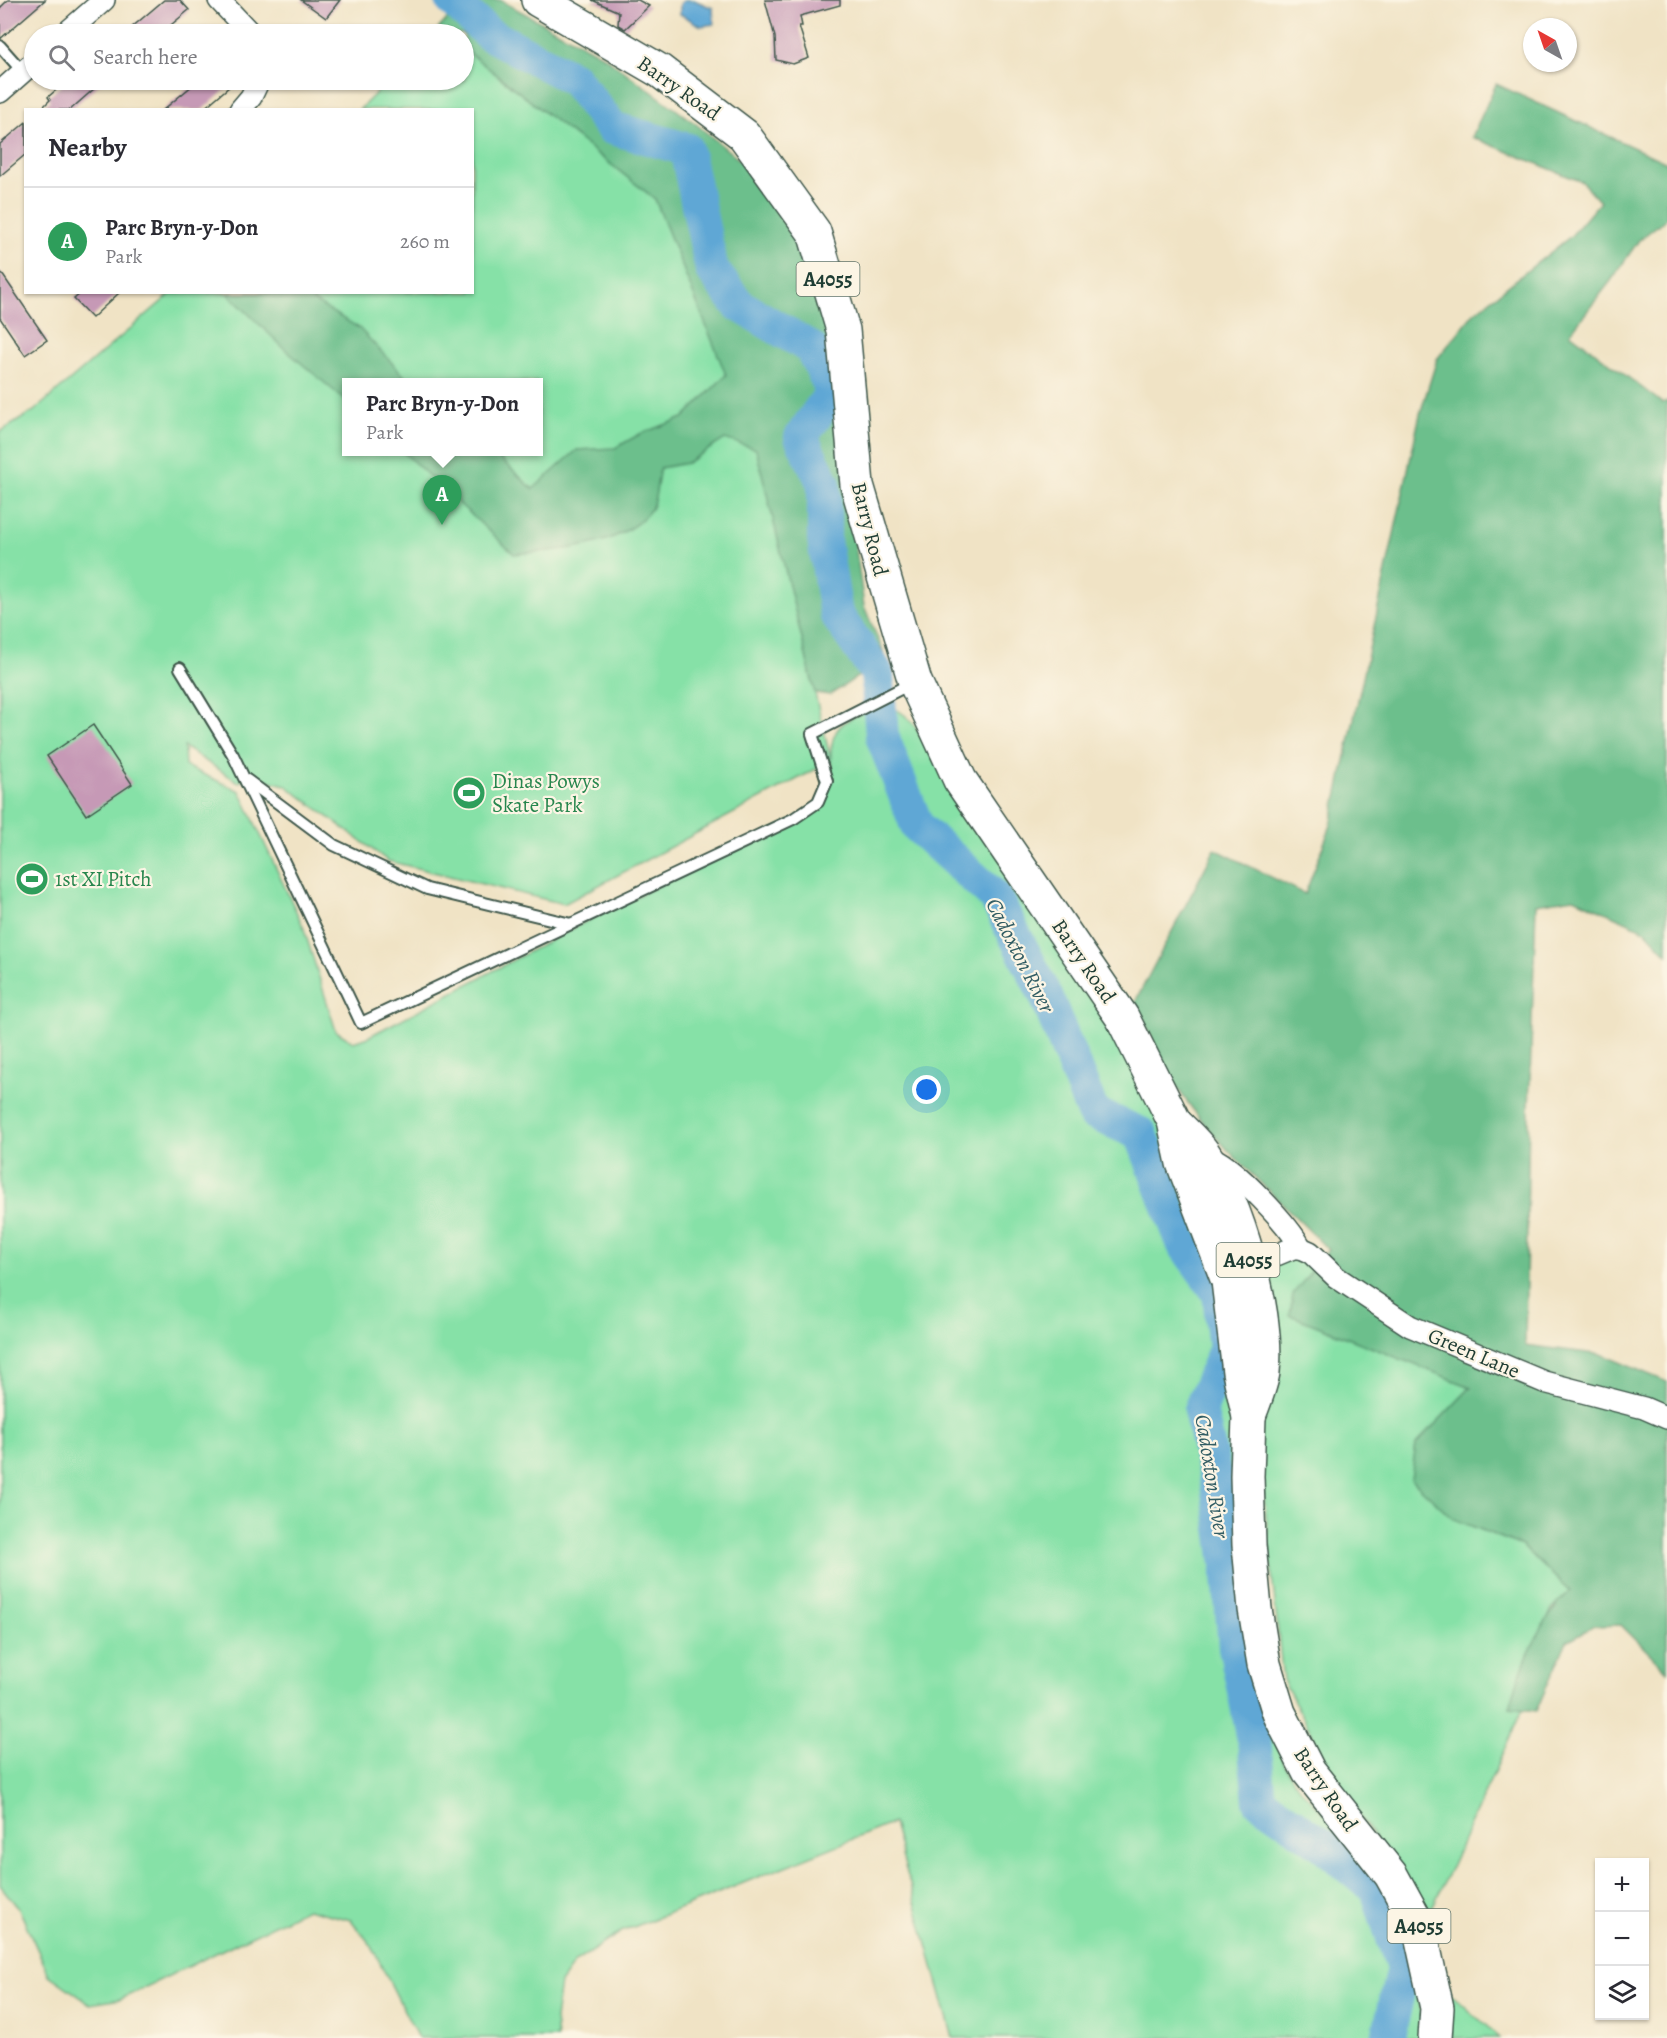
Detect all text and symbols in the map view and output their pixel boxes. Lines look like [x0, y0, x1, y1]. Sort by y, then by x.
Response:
north arrow [1523, 18, 1577, 72]
search box [24, 24, 474, 90]
icon: search [45, 41, 78, 74]
text: Search here [93, 42, 198, 72]
street label: Barry Road [632, 49, 727, 127]
text: Nearby [48, 130, 127, 165]
text: Parc Bryn-y-Don [105, 213, 258, 243]
text: A [61, 228, 74, 255]
text: 260 m [400, 228, 450, 255]
text: Park [105, 243, 143, 270]
road number: A4055 [796, 262, 860, 296]
popup [342, 378, 543, 456]
text: Parc Bryn-y-Don [366, 389, 519, 419]
text: Park [366, 419, 403, 446]
pin: A [422, 476, 462, 525]
street label: Barry Road [845, 479, 895, 580]
place label: Dinas Powys Skate Park [492, 767, 600, 819]
sports icon: Dinas Powys Skate Park [451, 775, 487, 811]
sports icon: 1st XI Pitch [14, 861, 50, 897]
place label: 1st XI Pitch [55, 865, 152, 893]
water label: Cadoxton River [978, 893, 1062, 1019]
street label: Barry Road [1046, 913, 1123, 1009]
your location [912, 1075, 941, 1104]
road number: A4055 [1216, 1243, 1280, 1277]
street label: Green Lane [1424, 1321, 1524, 1385]
water label: Cadoxton River [1187, 1412, 1237, 1541]
street label: Barry Road [1288, 1741, 1365, 1837]
map controls [1595, 1858, 1649, 2020]
button: + [1595, 1858, 1649, 1912]
road number: A4055 [1388, 1909, 1450, 1943]
button: − [1595, 1912, 1649, 1966]
button: layers [1595, 1966, 1649, 2020]

